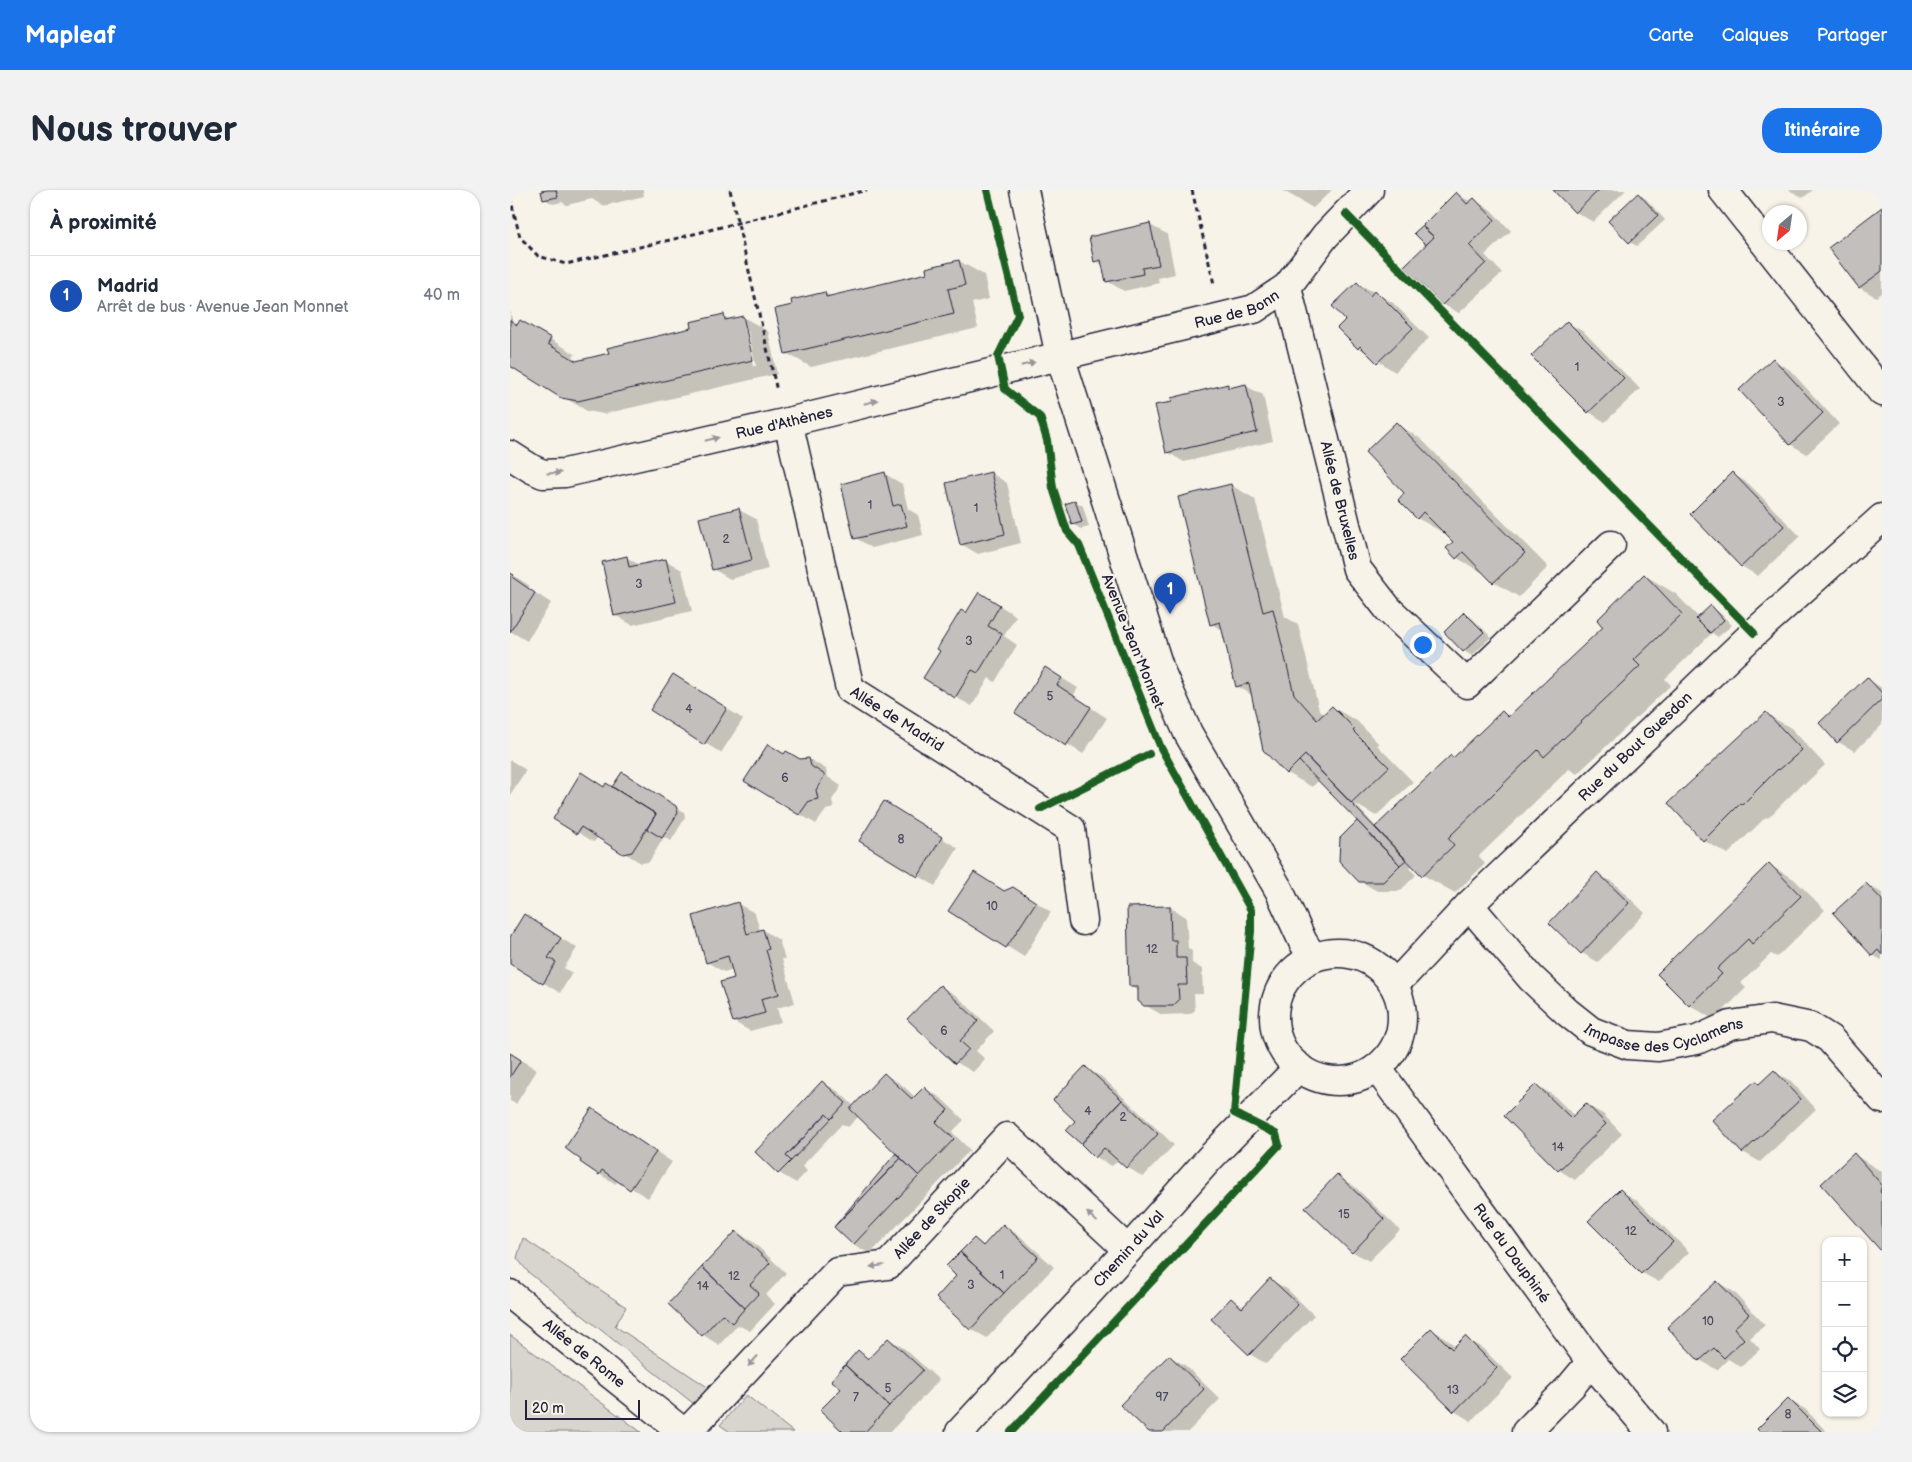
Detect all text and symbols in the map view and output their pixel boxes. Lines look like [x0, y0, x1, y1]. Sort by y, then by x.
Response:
text: Mapleaf [25, 21, 116, 50]
text: Carte [1648, 25, 1694, 46]
text: Calques [1722, 25, 1789, 46]
text: Partager [1817, 25, 1887, 46]
button: Itinéraire [1762, 108, 1882, 153]
text: Nous trouver [30, 109, 237, 152]
north arrow [1762, 205, 1807, 250]
text: À proximité [50, 210, 157, 235]
text: Madrid [97, 275, 159, 298]
text: 1 [63, 286, 69, 305]
text: 40 m [423, 286, 460, 305]
street label: Rue de Bonn [1192, 286, 1283, 333]
text: Arrêt de bus · Avenue Jean Monnet [97, 298, 348, 317]
one-way arrow [1021, 360, 1036, 368]
house number: 1 [1575, 360, 1579, 375]
house number: 3 [1777, 395, 1785, 410]
one-way arrow [863, 398, 878, 406]
street label: Rue d'Athènes [734, 402, 835, 444]
one-way arrow [705, 435, 720, 443]
street label: Allée de Bruxelles [1316, 439, 1364, 563]
one-way arrow [546, 469, 562, 477]
house number: 1 [868, 498, 872, 513]
house number: 1 [974, 501, 978, 516]
house number: 2 [722, 532, 730, 547]
street label: Avenue Jean Monnet [1097, 571, 1168, 711]
pin: 1 [1154, 573, 1186, 614]
house number: 3 [635, 577, 643, 592]
your location [1410, 632, 1436, 658]
house number: 3 [965, 634, 973, 649]
street label: Allée de Madrid [847, 683, 947, 756]
street label: Rue du Bout Guesdon [1575, 688, 1696, 806]
house number: 5 [1047, 689, 1054, 704]
house number: 4 [685, 702, 693, 717]
house number: 6 [781, 771, 789, 786]
house number: 8 [898, 832, 905, 847]
house number: 10 [986, 899, 998, 914]
house number: 12 [1146, 942, 1158, 957]
text: Impasse des Cyclamens [1580, 1014, 1745, 1057]
street label: Impasse des Cyclamens [1584, 1014, 1748, 1032]
house number: 6 [940, 1024, 948, 1039]
house number: 4 [1084, 1104, 1092, 1119]
house number: 2 [1119, 1110, 1127, 1125]
house number: 14 [1552, 1140, 1565, 1155]
street label: Allée de Skopje [889, 1173, 975, 1263]
street label: Rue du Dauphiné [1469, 1200, 1554, 1307]
street label: Chemin du Val [1089, 1207, 1169, 1291]
house number: 15 [1338, 1207, 1350, 1222]
one-way arrow [1087, 1211, 1099, 1223]
house number: 12 [1625, 1224, 1637, 1239]
map controls [1822, 1237, 1867, 1417]
button: + [1822, 1237, 1867, 1282]
one-way arrow [868, 1263, 884, 1271]
house number: 1 [1000, 1268, 1004, 1283]
house number: 12 [728, 1269, 740, 1284]
house number: 3 [967, 1278, 975, 1293]
house number: 14 [697, 1279, 710, 1294]
button: − [1822, 1282, 1867, 1327]
house number: 10 [1702, 1314, 1714, 1329]
street label: Allée de Rome [539, 1315, 629, 1392]
button: locate [1822, 1327, 1867, 1372]
one-way arrow [747, 1355, 759, 1367]
button: layers [1822, 1372, 1867, 1417]
house number: 5 [885, 1381, 892, 1396]
house number: 13 [1447, 1383, 1459, 1398]
house number: 7 [853, 1390, 859, 1405]
house number: 97 [1156, 1390, 1169, 1405]
scale bar [525, 1397, 640, 1420]
text: 20 m [532, 1400, 564, 1417]
house number: 8 [1785, 1407, 1792, 1422]

